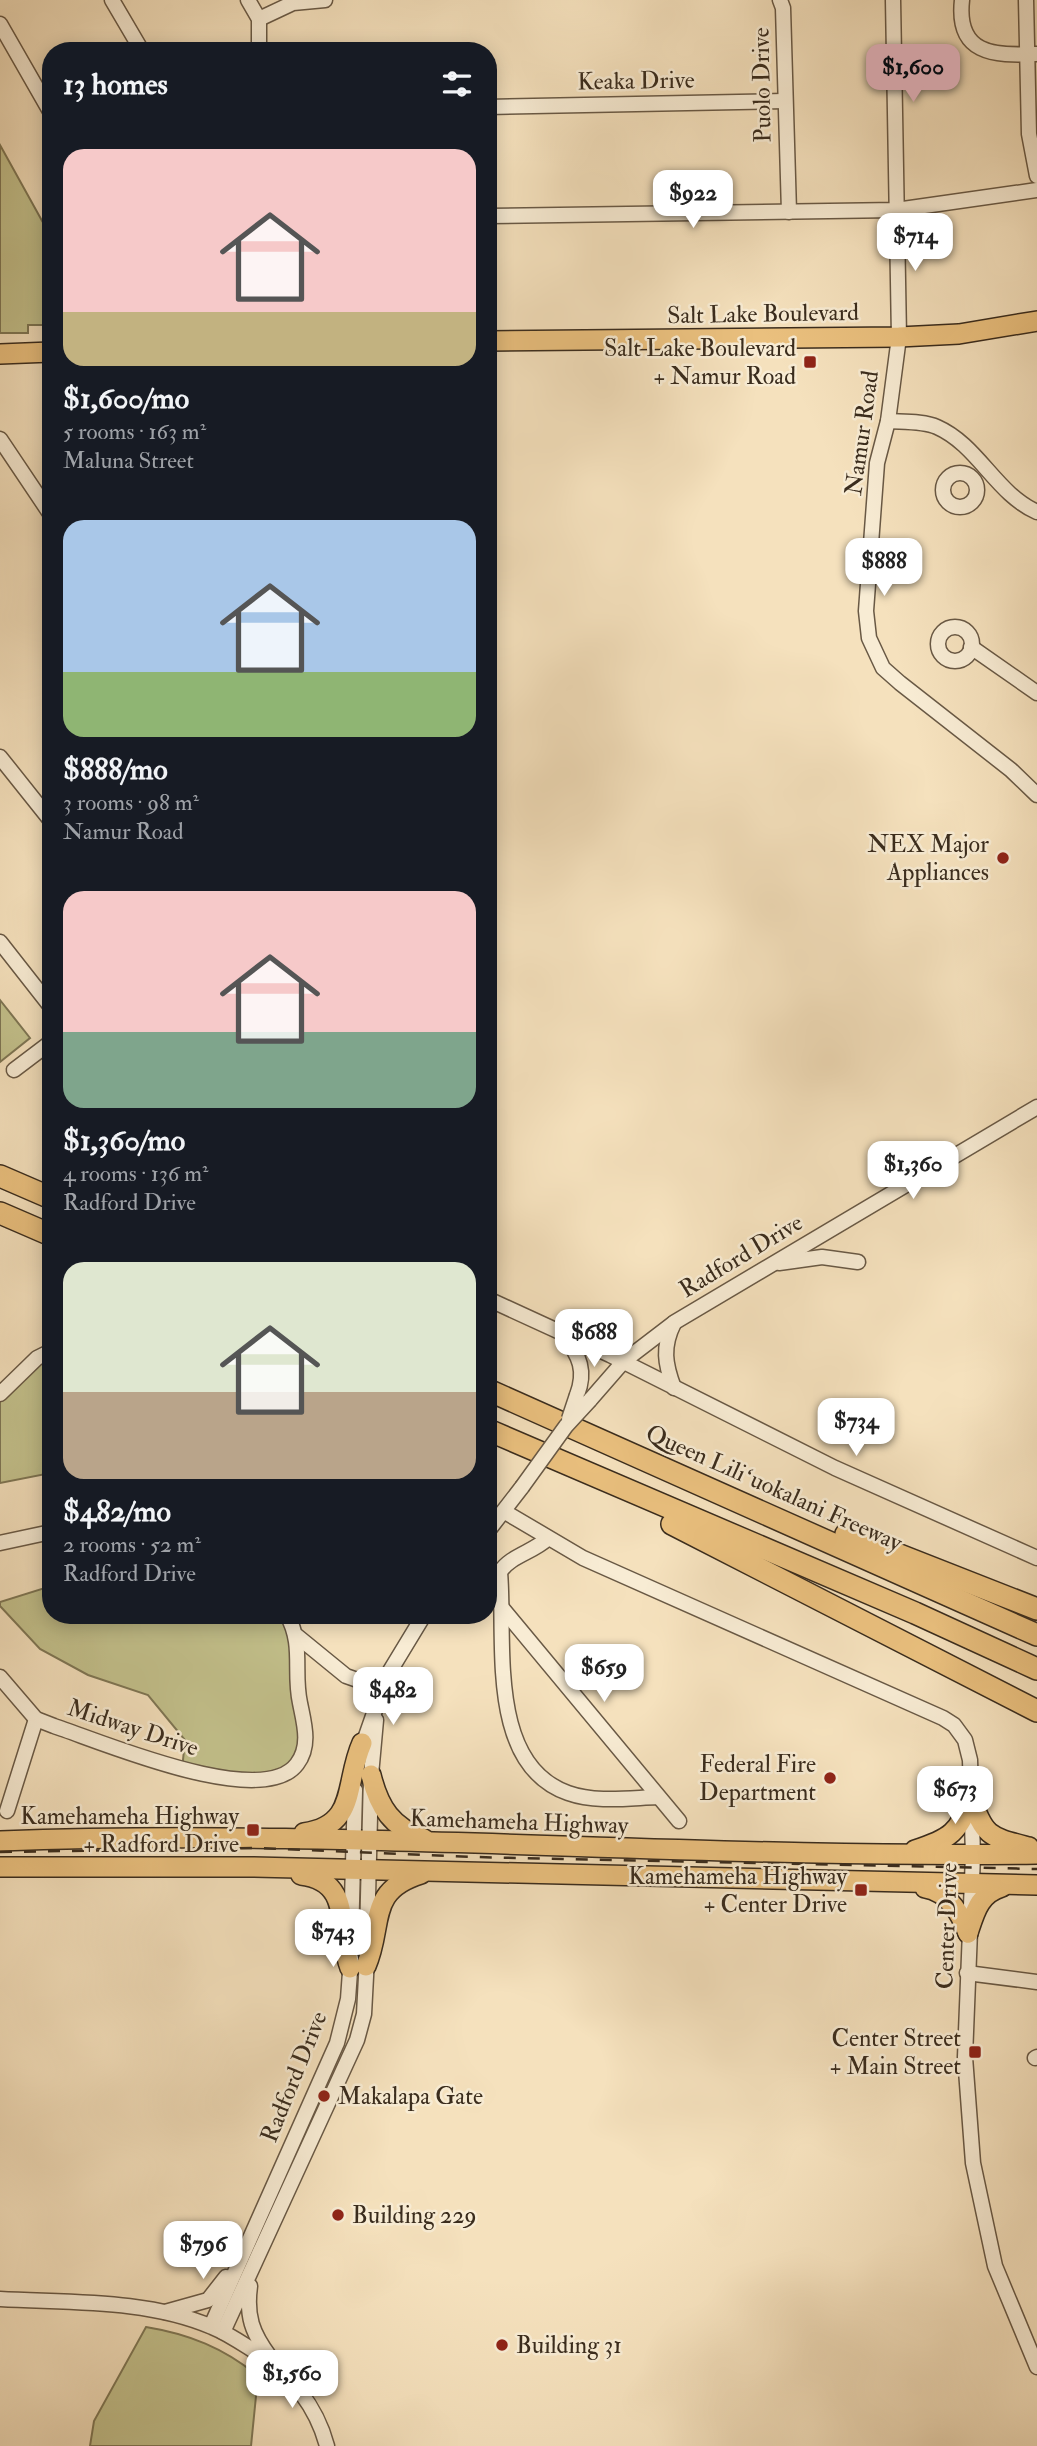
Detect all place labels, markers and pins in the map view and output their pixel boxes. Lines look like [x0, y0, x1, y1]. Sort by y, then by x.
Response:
pin: $1,600 [856, 44, 970, 104]
pin: $922 [652, 170, 734, 230]
pin: $714 [874, 214, 956, 273]
place label: Salt Lake Boulevard + Namur Road [604, 333, 796, 392]
marker: Salt Lake Boulevard + Namur Road [802, 354, 818, 370]
pin: $888 [843, 538, 925, 598]
place label: NEX Major Appliances [868, 829, 989, 888]
marker: NEX Major Appliances [995, 850, 1011, 866]
pin: $1,360 [856, 1142, 970, 1201]
pin: $688 [553, 1310, 635, 1369]
pin: $734 [815, 1398, 897, 1458]
pin: $659 [563, 1644, 645, 1704]
pin: $482 [352, 1668, 434, 1727]
place label: Federal Fire Department [699, 1749, 816, 1808]
pin: $673 [914, 1766, 996, 1826]
marker: Federal Fire Department [822, 1770, 838, 1786]
place label: Kamehameha Highway + Radford Drive [20, 1801, 239, 1860]
marker: Kamehameha Highway + Radford Drive [245, 1822, 261, 1838]
place label: Kamehameha Highway + Center Drive [628, 1861, 847, 1920]
marker: Kamehameha Highway + Center Drive [853, 1882, 869, 1898]
pin: $743 [292, 1910, 374, 1969]
place label: Center Street + Main Street [830, 2023, 961, 2082]
marker: Center Street + Main Street [967, 2044, 983, 2060]
place label: Makalapa Gate [338, 2081, 483, 2112]
marker: Makalapa Gate [316, 2088, 332, 2104]
place label: Building 229 [352, 2200, 477, 2231]
marker: Building 229 [330, 2207, 346, 2223]
pin: $796 [162, 2222, 244, 2281]
place label: Building 31 [516, 2330, 622, 2361]
marker: Building 31 [494, 2337, 510, 2353]
pin: $1,560 [235, 2350, 349, 2410]

